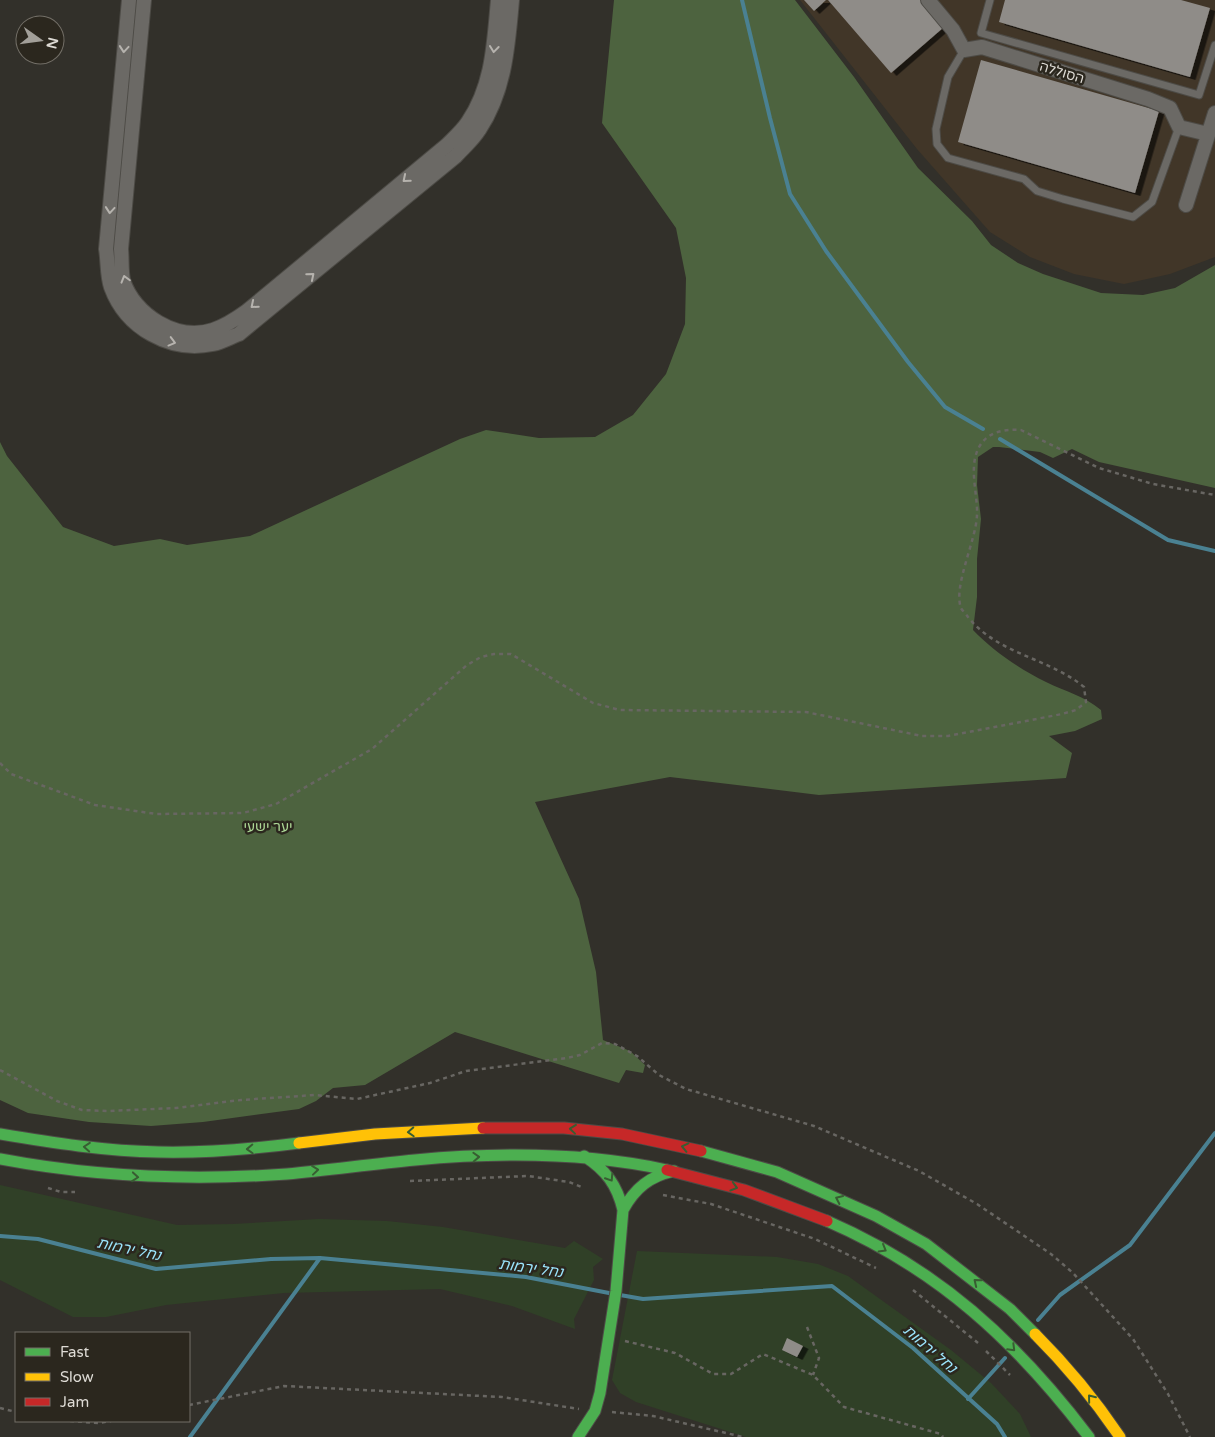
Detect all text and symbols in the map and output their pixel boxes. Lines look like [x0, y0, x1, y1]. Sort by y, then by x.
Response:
north arrow [15, 15, 65, 65]
text: N [43, 36, 62, 51]
one-way arrow [489, 44, 499, 53]
one-way arrow [119, 45, 130, 53]
street label: הסוללה [1037, 58, 1087, 87]
one-way arrow [403, 173, 412, 182]
one-way arrow [105, 207, 116, 215]
one-way arrow [305, 273, 314, 281]
one-way arrow [120, 275, 131, 283]
one-way arrow [251, 299, 260, 308]
one-way arrow [167, 336, 176, 347]
park label: יער ישעי [243, 818, 293, 835]
one-way arrow [569, 1123, 577, 1134]
one-way arrow [407, 1126, 415, 1137]
one-way arrow [83, 1141, 91, 1152]
one-way arrow [681, 1142, 690, 1153]
one-way arrow [245, 1143, 253, 1154]
one-way arrow [473, 1151, 481, 1162]
one-way arrow [311, 1165, 319, 1176]
one-way arrow [131, 1171, 139, 1182]
one-way arrow [604, 1172, 613, 1182]
one-way arrow [729, 1181, 738, 1191]
one-way arrow [835, 1194, 844, 1205]
water label: נחל ירמות [95, 1233, 164, 1265]
one-way arrow [878, 1243, 887, 1253]
water label: נחל ירמות [498, 1255, 566, 1282]
one-way arrow [974, 1279, 983, 1288]
water label: נחל ירמות [900, 1321, 962, 1378]
legend [15, 1332, 190, 1422]
one-way arrow [1006, 1342, 1015, 1351]
text: Fast [60, 1343, 90, 1361]
text: Slow [60, 1368, 94, 1386]
text: Jam [60, 1393, 89, 1411]
one-way arrow [1089, 1395, 1097, 1404]

